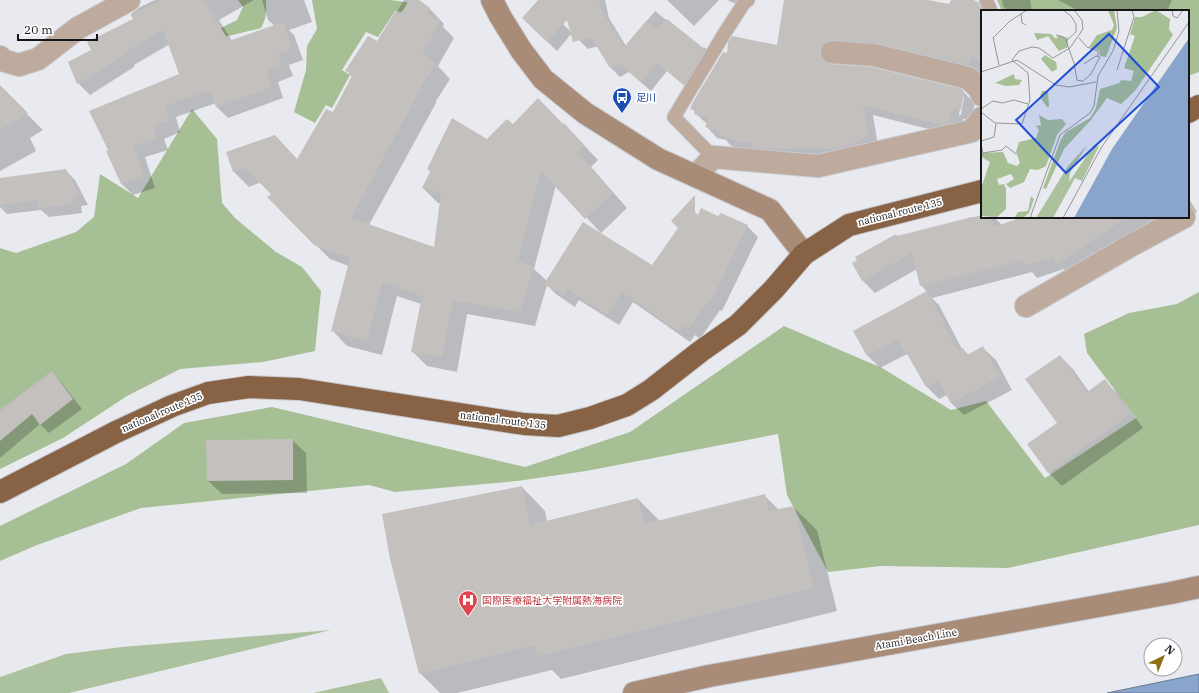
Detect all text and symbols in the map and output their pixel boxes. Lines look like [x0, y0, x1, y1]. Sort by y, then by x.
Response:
inset map [981, 10, 1189, 218]
scale bar [18, 16, 97, 42]
text: 20 m [24, 22, 53, 37]
bus stop icon: 足川 [611, 86, 633, 114]
place label: 足川 [636, 91, 656, 104]
street label: national route 135 [856, 195, 944, 229]
street label: national route 135 [120, 389, 204, 435]
street label: national route 135 [459, 408, 547, 432]
hospital icon: 国際医療福祉大学附属熱海病院 [457, 589, 479, 617]
place label: 国際医療福祉大学附属熱海病院 [482, 594, 622, 607]
street label: Atami Beach Line [874, 625, 958, 653]
north arrow [1143, 637, 1183, 677]
text: N [1162, 642, 1178, 658]

